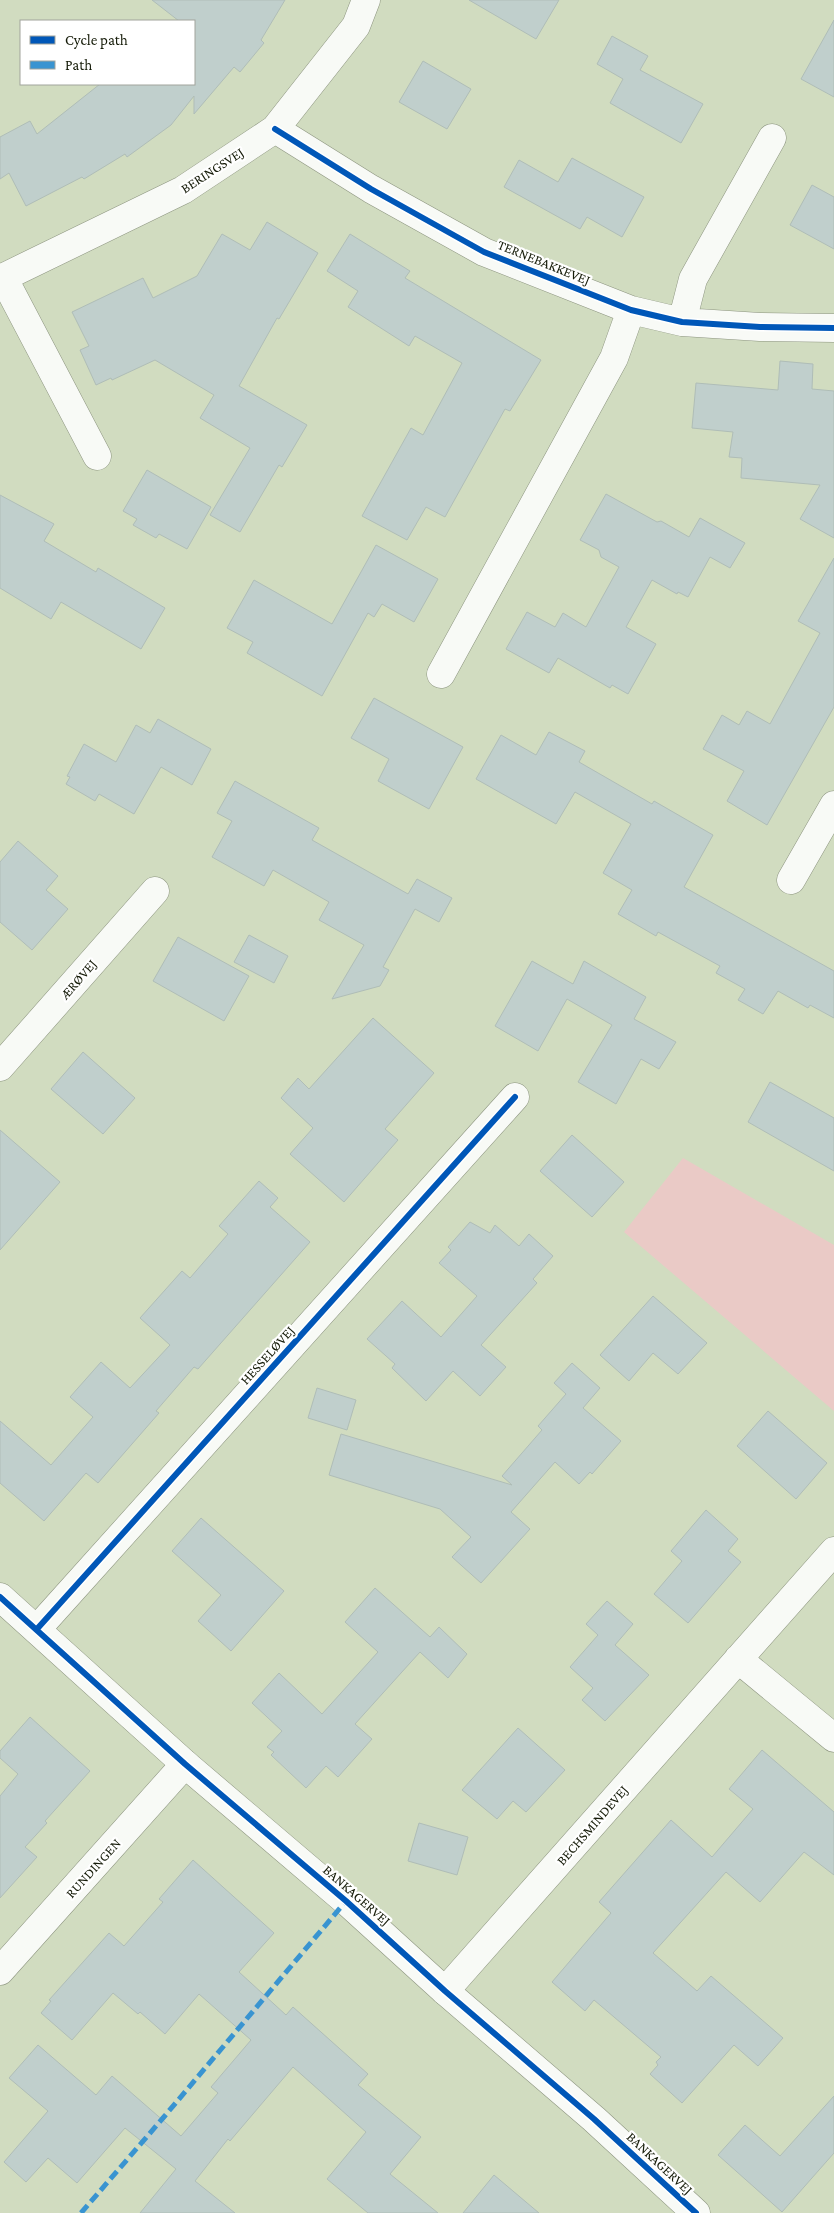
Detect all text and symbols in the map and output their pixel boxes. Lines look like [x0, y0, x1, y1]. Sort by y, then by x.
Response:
legend [20, 20, 195, 85]
text: Cycle path [65, 32, 128, 49]
text: Path [65, 57, 92, 73]
street label: BERINGSVEJ [178, 144, 246, 196]
street label: TERNEBAKKEVEJ [495, 236, 593, 288]
street label: ÆRØVEJ [56, 956, 100, 1003]
street label: HESSELØVEJ [236, 1322, 298, 1388]
street label: BECHSMINDEVEJ [553, 1782, 631, 1868]
street label: RUNDINGEN [62, 1835, 124, 1901]
street label: BANKAGERVEJ [320, 1861, 394, 1929]
street label: BANKAGERVEJ [624, 2128, 696, 2198]

